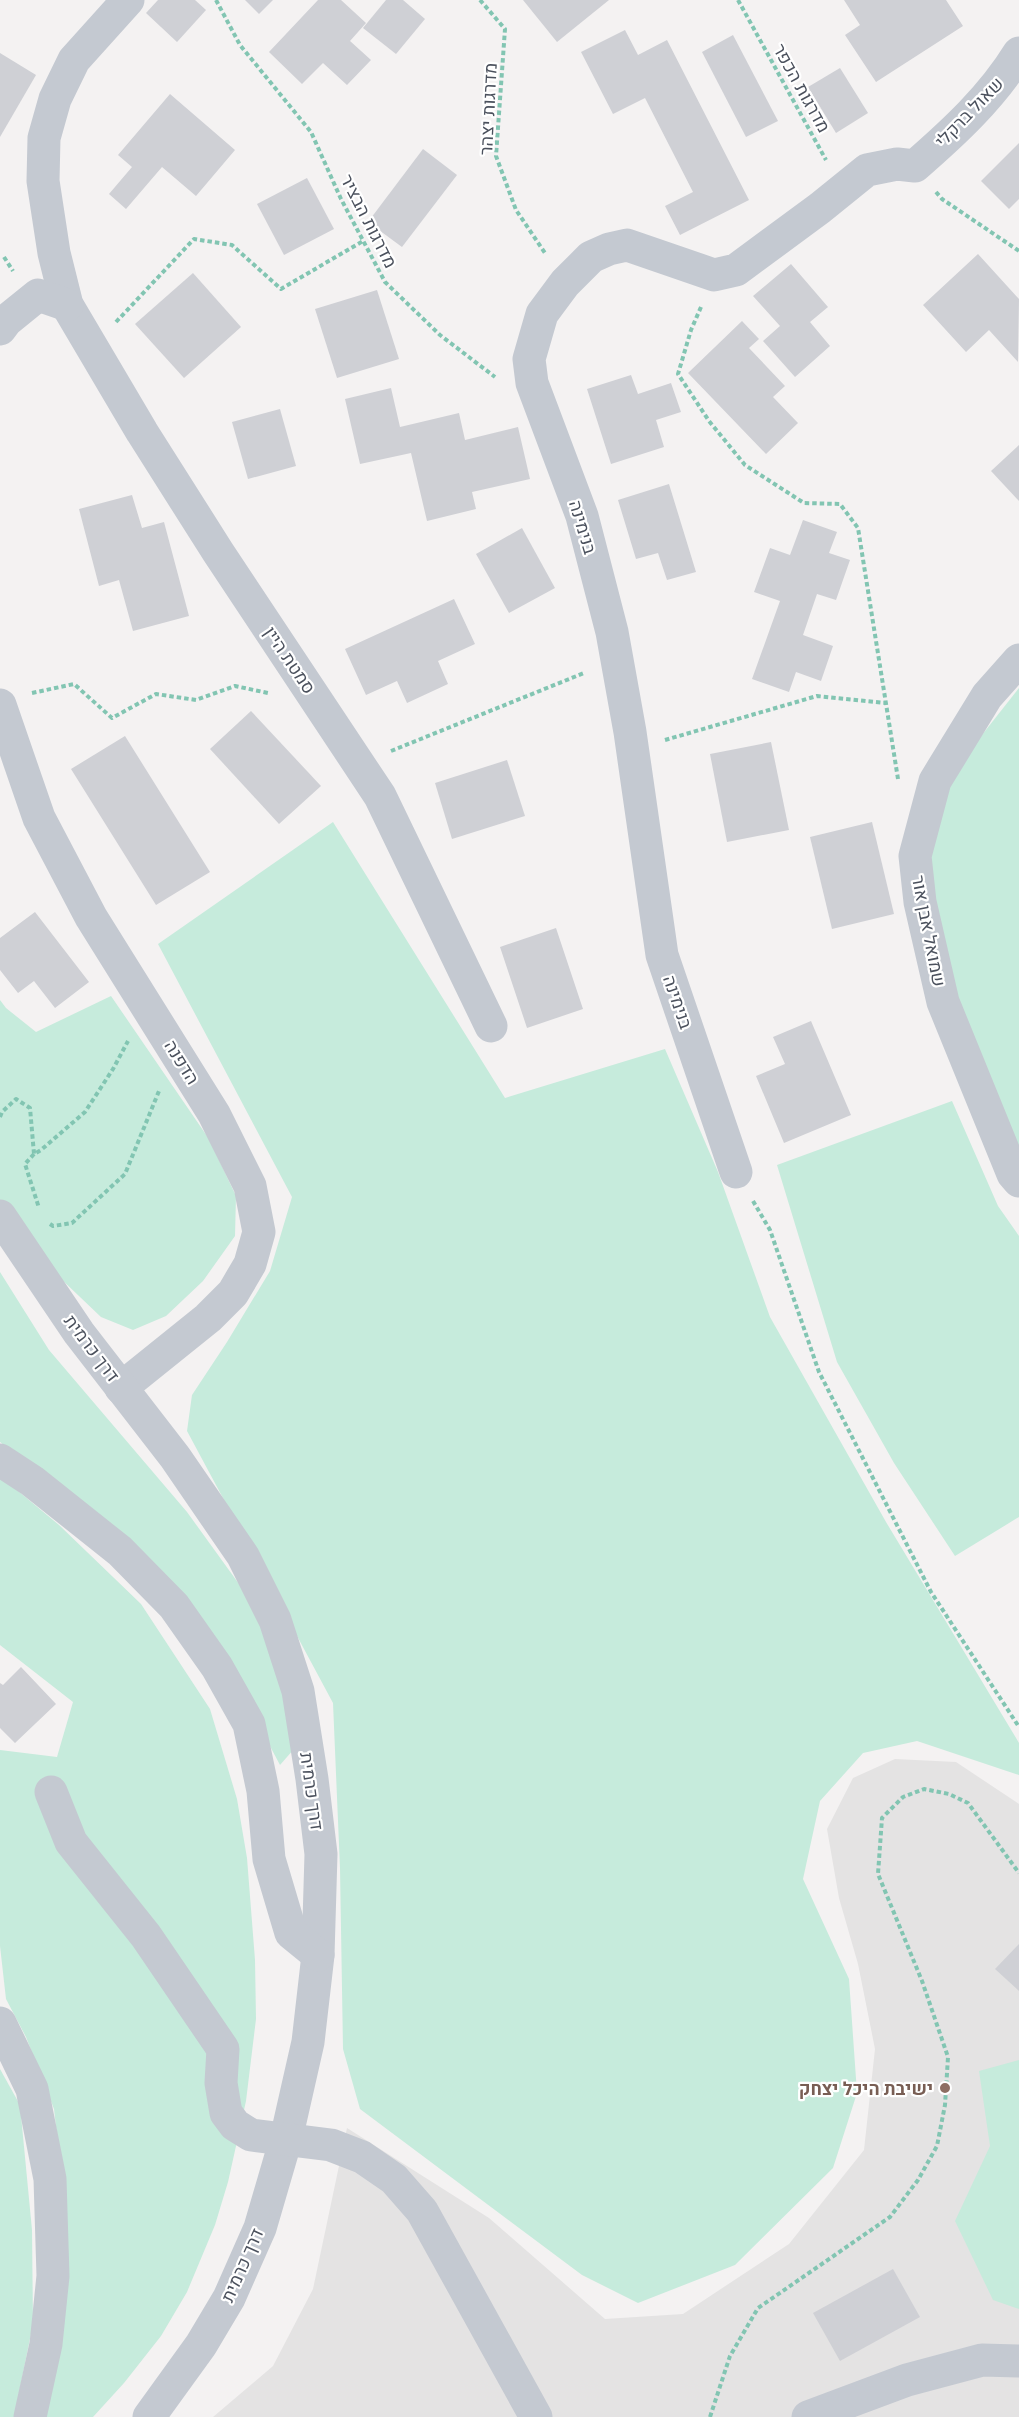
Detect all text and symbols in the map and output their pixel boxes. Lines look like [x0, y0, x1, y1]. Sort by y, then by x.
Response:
street label: מדרגות הכפר [769, 40, 835, 136]
street label: מדרגות יצהר [475, 62, 501, 156]
street label: שאול ברקלי [930, 73, 1008, 151]
street label: מדרגות הבציר [337, 171, 401, 271]
street label: בנימינה [565, 497, 601, 557]
street label: סמטת היין [260, 622, 320, 698]
street label: שמואל אבן אור [908, 874, 950, 988]
street label: בנימינה [659, 972, 697, 1032]
street label: הדפנה [160, 1036, 204, 1088]
street label: דרך כרמית [60, 1310, 124, 1386]
street label: דרך כרמית [296, 1751, 328, 1831]
place label: ישיבת היכל יצחק [799, 2078, 933, 2099]
marker: ישיבת היכל יצחק [938, 2081, 952, 2095]
street label: דרך כרמית [216, 2225, 268, 2305]

